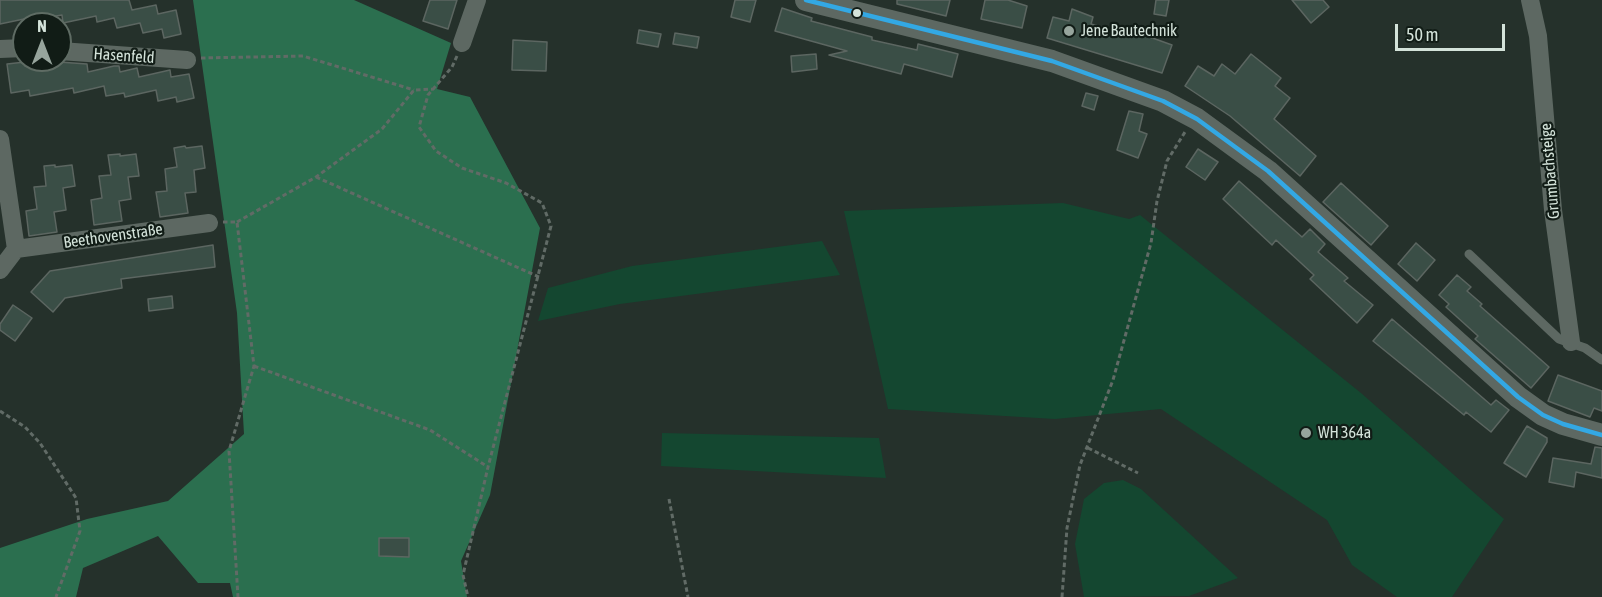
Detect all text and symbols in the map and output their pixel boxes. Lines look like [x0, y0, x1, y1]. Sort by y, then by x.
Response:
unlabelled marker [851, 7, 863, 19]
north arrow [12, 12, 72, 72]
scale bar [1398, 12, 1508, 50]
text: N [37, 17, 47, 35]
place label: Jene Bautechnik [1081, 21, 1177, 41]
marker: Jene Bautechnik [1062, 24, 1076, 38]
text: 50 m [1406, 24, 1438, 45]
street label: Hasenfeld [93, 44, 155, 68]
street label: Grumbachsteige [1536, 122, 1564, 220]
street label: Beethovenstraße [62, 220, 164, 252]
place label: WH 364a [1318, 423, 1371, 443]
marker: WH 364a [1299, 426, 1313, 440]

